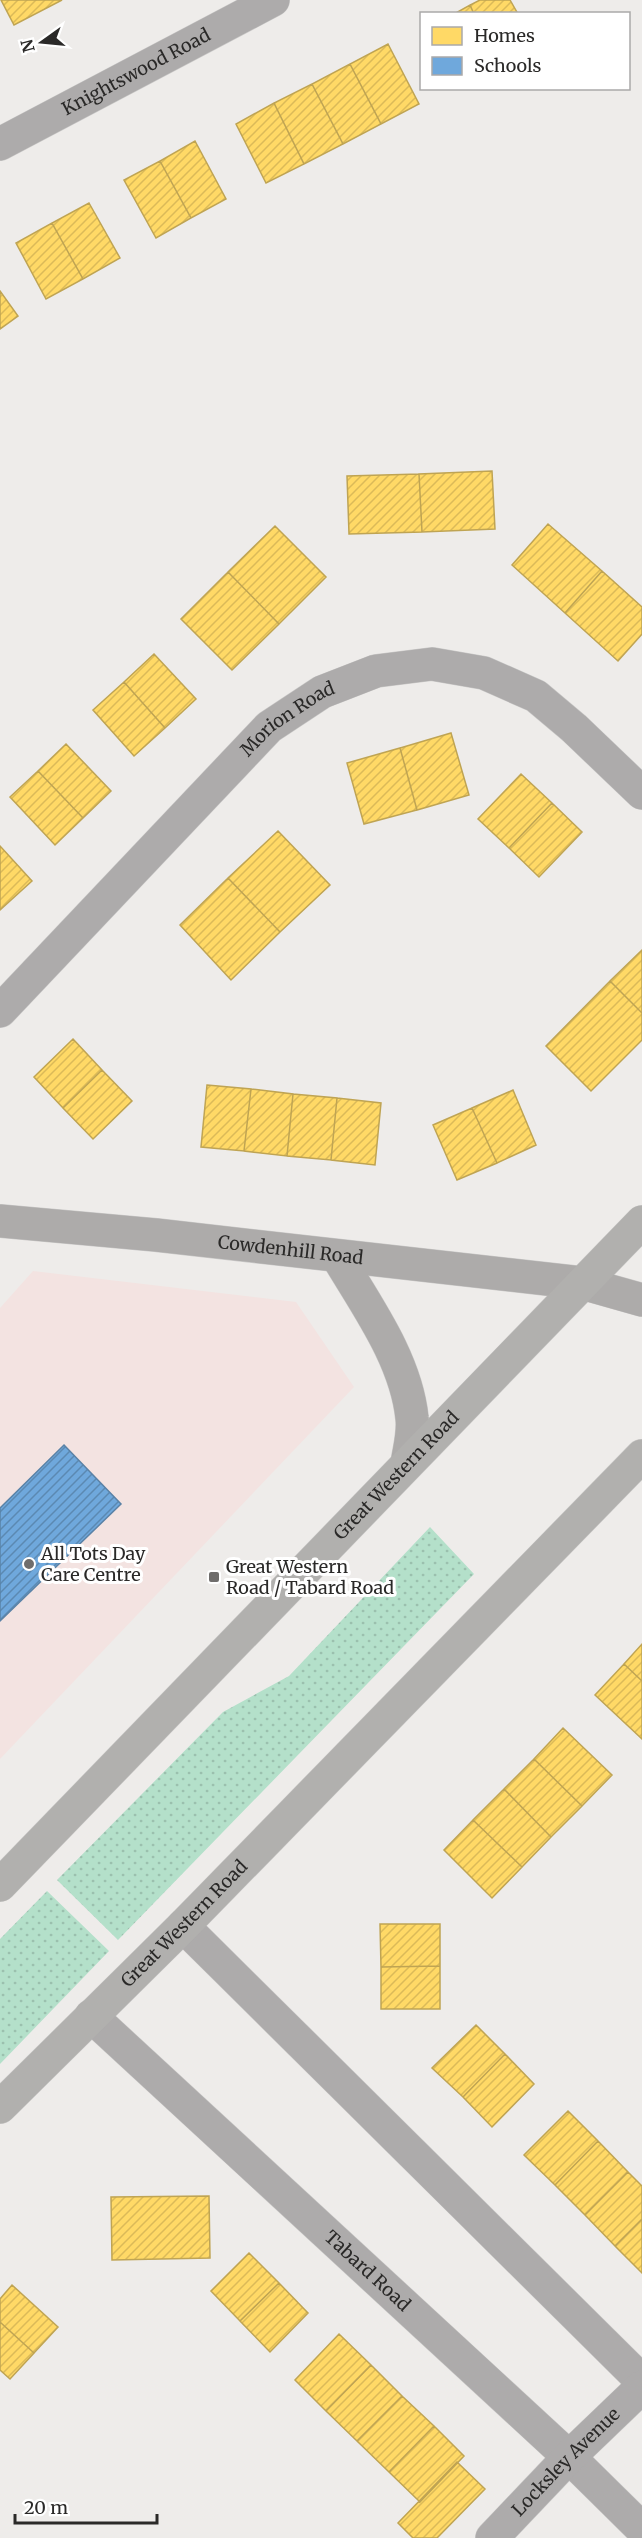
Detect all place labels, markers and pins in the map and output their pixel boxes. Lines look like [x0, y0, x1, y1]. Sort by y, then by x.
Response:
place label: All Tots Day Care Centre [40, 1542, 146, 1586]
place label: Great Western Road / Tabard Road [226, 1555, 394, 1599]
marker: All Tots Day Care Centre [22, 1557, 36, 1571]
marker: Great Western Road / Tabard Road [207, 1570, 221, 1584]

